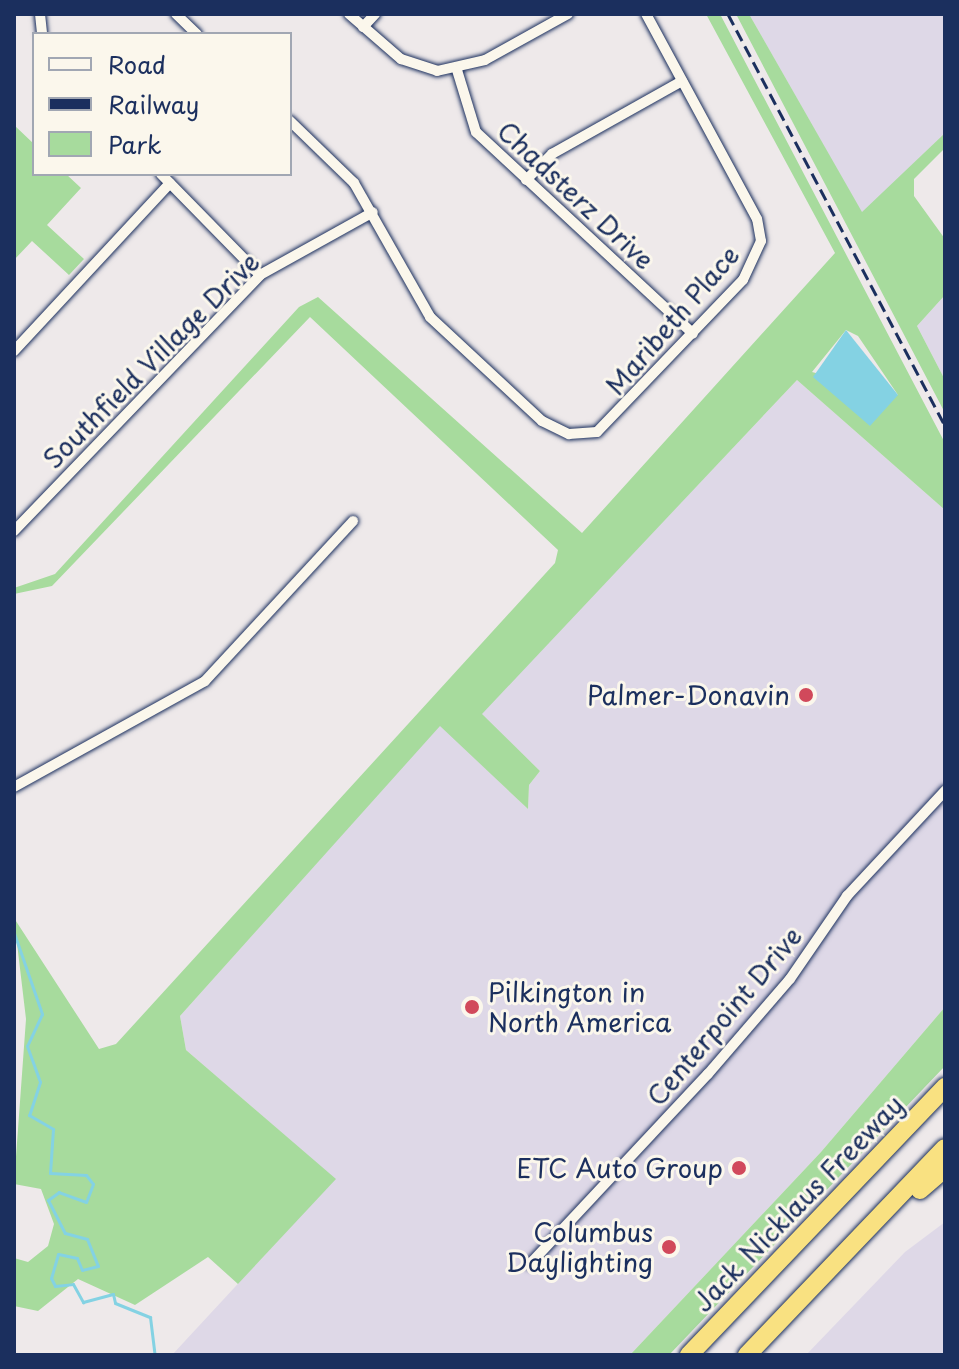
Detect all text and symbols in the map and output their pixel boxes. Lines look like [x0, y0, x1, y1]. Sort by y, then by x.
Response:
legend [32, 32, 292, 176]
text: Road [108, 46, 166, 82]
text: Railway [108, 86, 199, 122]
street label: Chadsterz Drive [491, 115, 661, 275]
text: Park [108, 126, 162, 162]
street label: Maribeth Place [599, 239, 745, 401]
street label: Southfield Village Drive [36, 245, 266, 475]
place label: Palmer-Donavin [587, 679, 790, 711]
marker: Palmer-Donavin [797, 686, 815, 704]
street label: Centerpoint Drive [640, 920, 808, 1112]
place label: Pilkington in North America [488, 976, 674, 1038]
marker: Pilkington in North America [463, 998, 481, 1016]
street label: Jack Nicklaus Freeway [686, 1088, 910, 1318]
place label: ETC Auto Group [515, 1152, 723, 1184]
marker: ETC Auto Group [730, 1159, 748, 1177]
place label: Columbus Daylighting [506, 1216, 653, 1278]
marker: Columbus Daylighting [660, 1238, 678, 1256]

